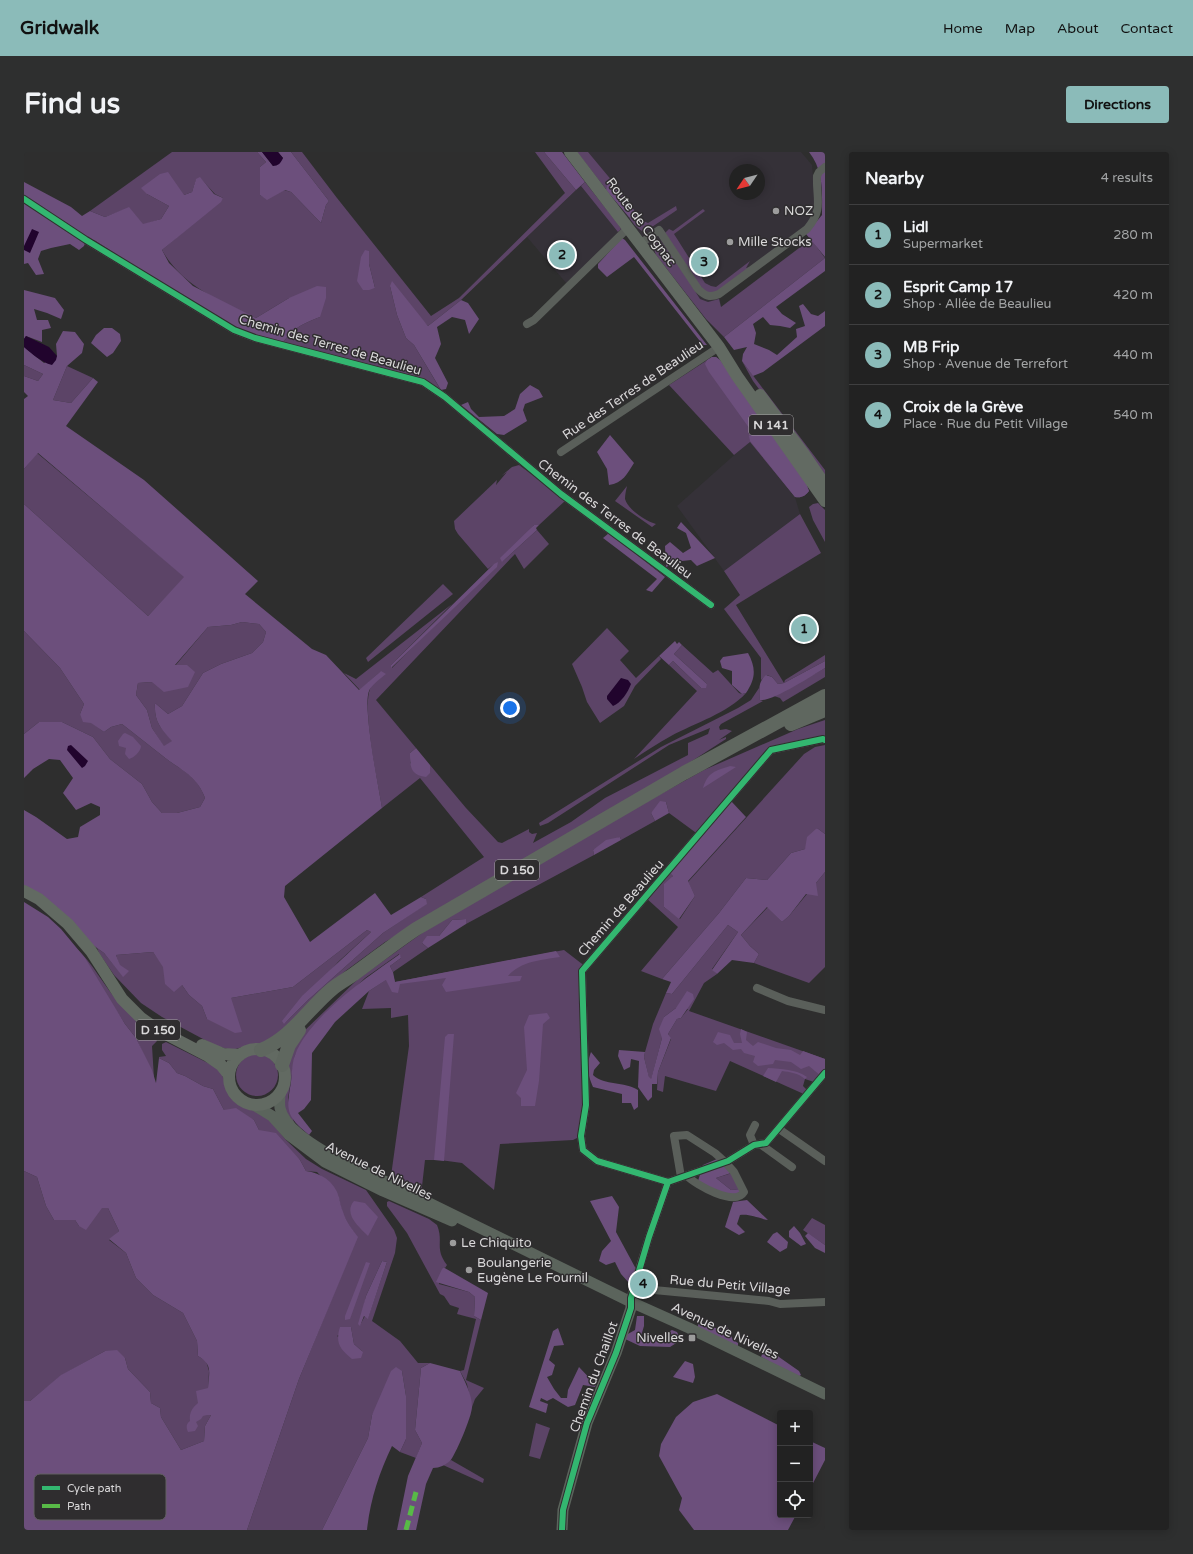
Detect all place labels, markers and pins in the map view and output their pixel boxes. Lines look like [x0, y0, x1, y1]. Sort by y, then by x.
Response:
place label: NOZ [784, 203, 813, 219]
marker: NOZ [771, 206, 781, 216]
place label: Mille Stocks [738, 234, 812, 250]
marker: Mille Stocks [725, 237, 735, 247]
pin: 2 [549, 240, 575, 270]
pin: 3 [691, 247, 717, 277]
pin: 1 [791, 614, 817, 644]
place label: Le Chiquito [461, 1235, 532, 1251]
marker: Le Chiquito [448, 1238, 458, 1248]
place label: Boulangerie Eugène Le Fournil [477, 1255, 588, 1286]
marker: Boulangerie Eugène Le Fournil [464, 1265, 474, 1275]
pin: 4 [630, 1269, 656, 1299]
place label: Nivelles [636, 1330, 684, 1346]
marker: Nivelles [687, 1333, 697, 1343]

